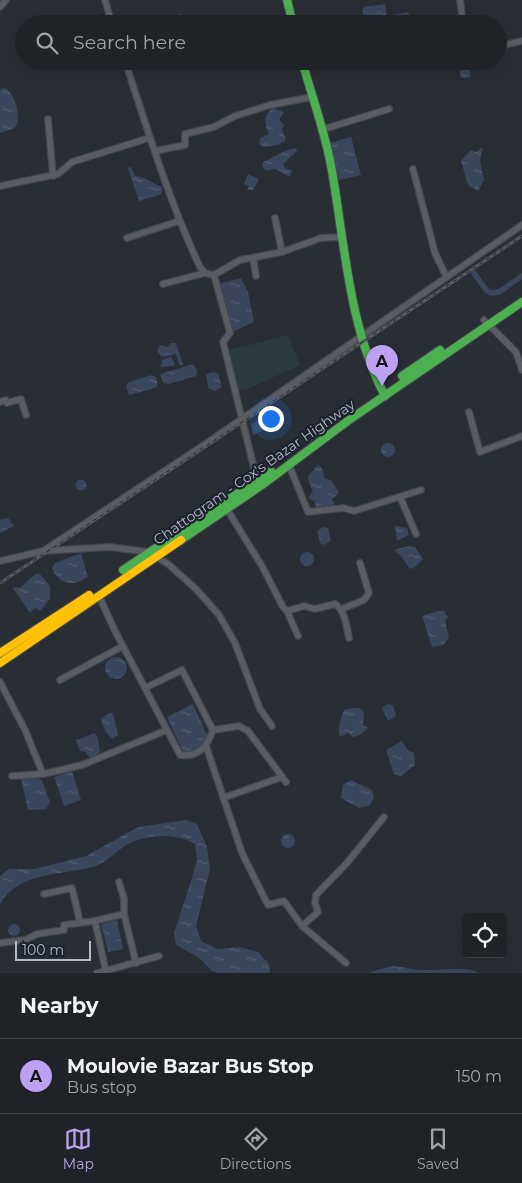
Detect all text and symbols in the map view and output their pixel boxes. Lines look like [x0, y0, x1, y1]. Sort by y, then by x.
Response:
search box [15, 15, 507, 70]
icon: search [33, 29, 61, 57]
text: Search here [73, 31, 186, 54]
pin: A [366, 345, 398, 386]
street label: Chattogram - Cox's Bazar Highway [150, 395, 359, 549]
your location [258, 406, 284, 432]
map controls [462, 913, 507, 958]
button: locate [462, 913, 507, 958]
scale bar [15, 938, 91, 961]
text: 100 m [22, 941, 64, 959]
text: Nearby [20, 993, 99, 1018]
text: Moulovie Bazar Bus Stop [67, 1055, 314, 1078]
text: A [30, 1067, 42, 1086]
text: 150 m [455, 1067, 502, 1086]
text: Bus stop [67, 1078, 137, 1097]
tab: Map [63, 1125, 94, 1173]
tab: Directions [220, 1125, 291, 1173]
tab: Saved [417, 1125, 459, 1173]

